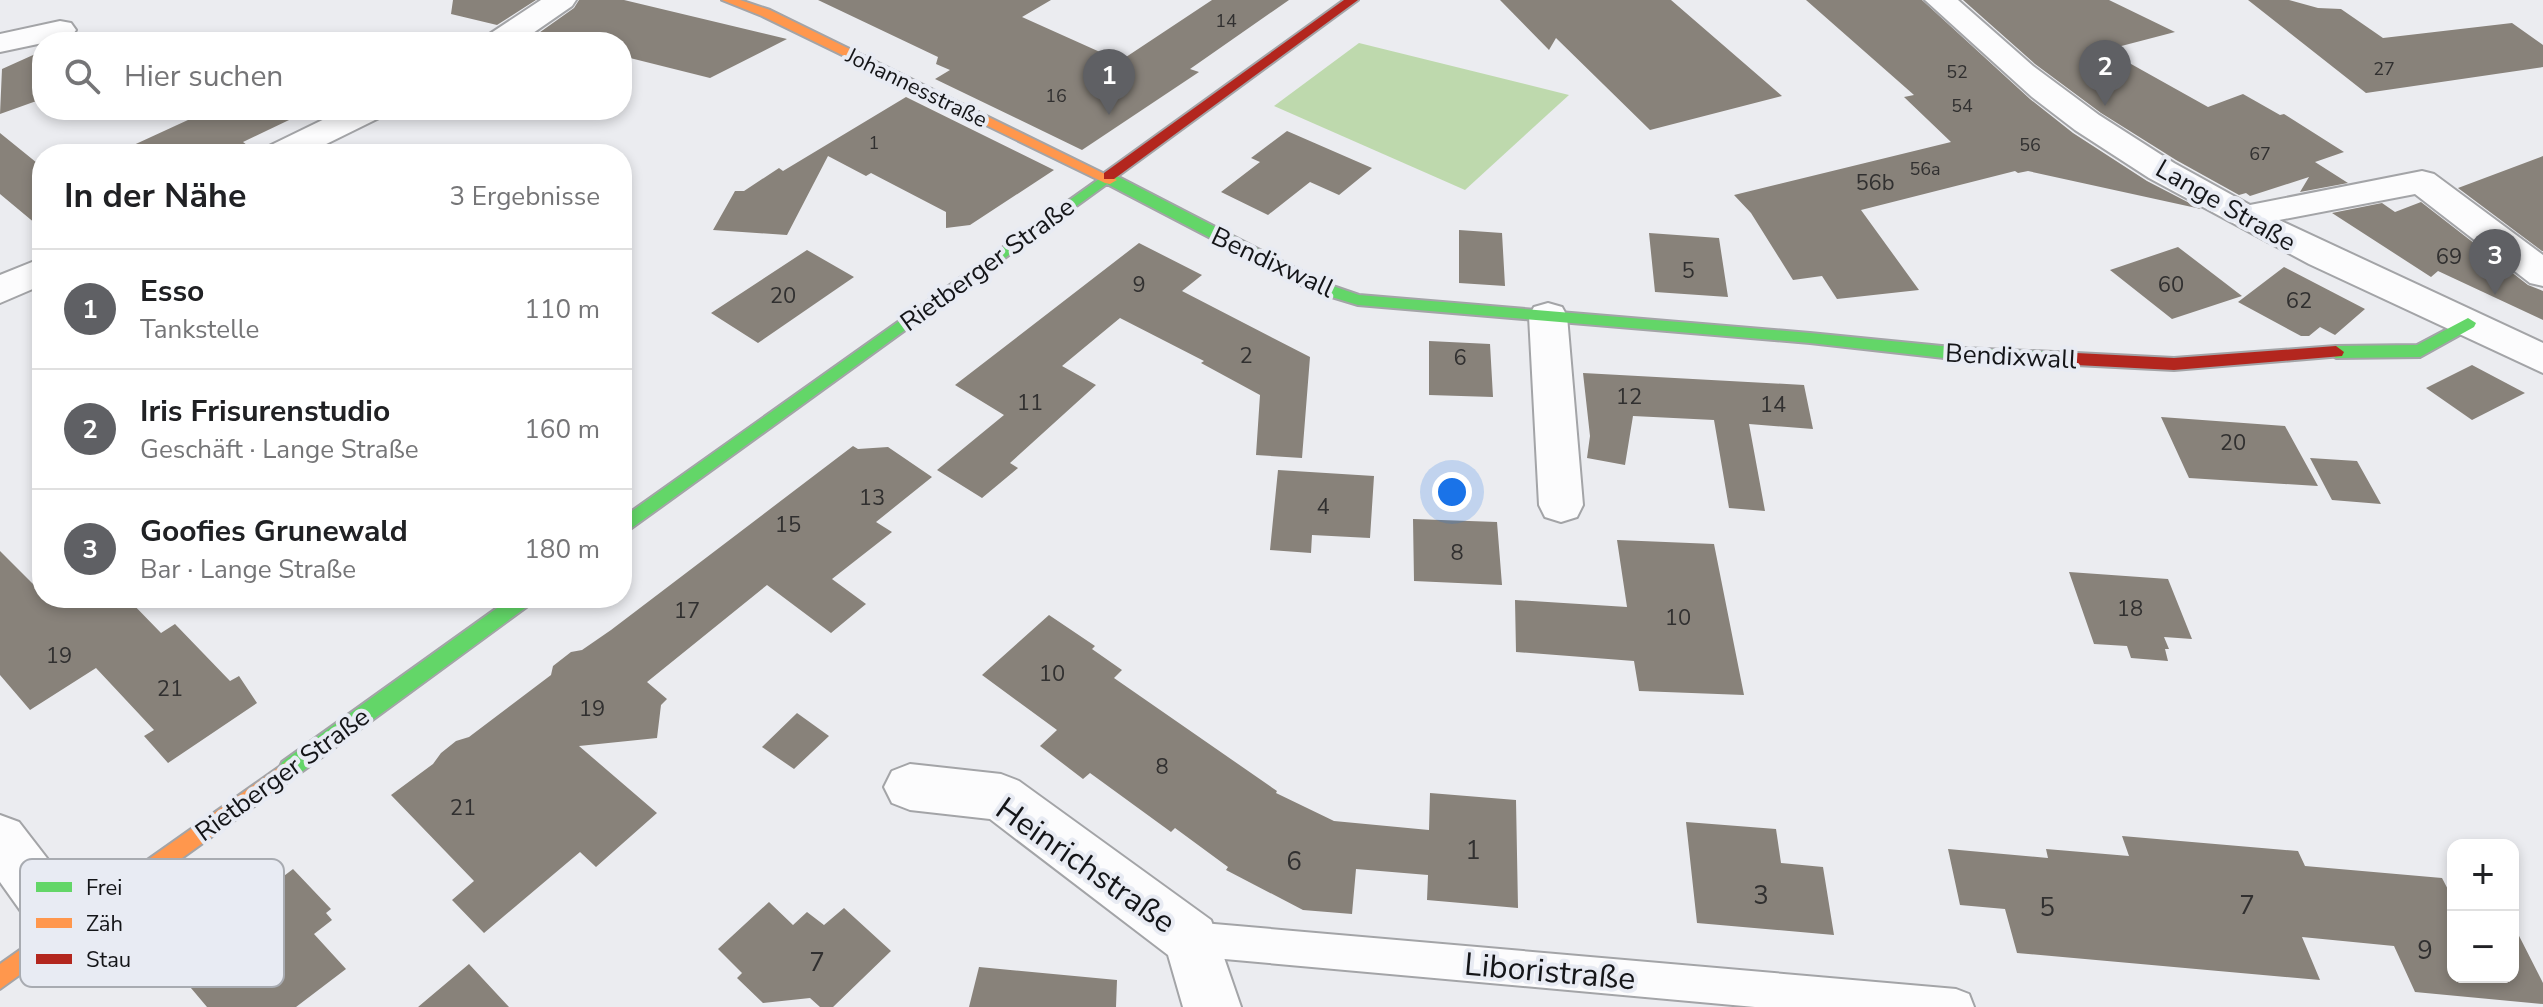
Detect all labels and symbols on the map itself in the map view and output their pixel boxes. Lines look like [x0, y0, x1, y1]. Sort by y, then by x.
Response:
house number: 14 [1215, 9, 1237, 33]
street label: Johannesstraße [840, 40, 992, 135]
pin: 2 [2079, 40, 2131, 106]
pin: 1 [1083, 49, 1135, 115]
house number: 27 [2373, 57, 2395, 81]
house number: 52 [1946, 60, 1968, 84]
house number: 16 [1045, 84, 1067, 108]
house number: 54 [1951, 94, 1973, 118]
house number: 1 [869, 131, 879, 155]
house number: 56 [2019, 133, 2041, 157]
house number: 67 [2249, 142, 2271, 166]
street label: Lange Straße [2149, 151, 2302, 260]
house number: 56a [1909, 157, 1941, 181]
house number: 56b [1855, 168, 1895, 198]
street label: Rietberger Straße [893, 189, 1081, 340]
street label: Bendixwall [1206, 219, 1340, 306]
pin: 3 [2469, 229, 2521, 295]
house number: 69 [2436, 242, 2462, 272]
house number: 5 [1681, 256, 1695, 286]
house number: 9 [1132, 270, 1146, 300]
house number: 60 [2158, 270, 2184, 300]
house number: 20 [770, 281, 796, 311]
house number: 62 [2286, 286, 2312, 316]
street label: Bendixwall [1944, 336, 2078, 377]
house number: 2 [1239, 341, 1253, 371]
house number: 6 [1453, 343, 1467, 373]
house number: 12 [1616, 382, 1642, 412]
house number: 11 [1017, 388, 1043, 418]
house number: 14 [1760, 390, 1786, 420]
house number: 20 [2220, 428, 2246, 458]
your location [1432, 472, 1472, 512]
house number: 13 [859, 483, 885, 513]
house number: 4 [1316, 492, 1330, 522]
house number: 15 [775, 510, 801, 540]
house number: 8 [1450, 538, 1464, 568]
house number: 18 [2117, 594, 2143, 624]
house number: 17 [674, 596, 700, 626]
house number: 10 [1665, 603, 1691, 633]
house number: 19 [46, 641, 72, 671]
house number: 10 [1039, 659, 1065, 689]
house number: 21 [157, 674, 183, 704]
house number: 19 [579, 694, 605, 724]
street label: Rietberger Straße [188, 699, 376, 850]
house number: 8 [1155, 752, 1169, 782]
street label: Heinrichstraße [987, 788, 1184, 943]
house number: 21 [450, 793, 476, 823]
house number: 1 [1465, 833, 1481, 868]
house number: 6 [1286, 844, 1302, 879]
legend [20, 859, 284, 987]
text: Frei [86, 873, 122, 903]
house number: 3 [1753, 878, 1769, 913]
house number: 7 [2239, 888, 2255, 923]
house number: 5 [2039, 890, 2055, 925]
text: Zäh [86, 909, 123, 939]
house number: 9 [2417, 933, 2433, 968]
street label: Liboristraße [1463, 943, 1637, 1000]
text: Stau [86, 945, 131, 975]
house number: 7 [809, 945, 825, 980]

